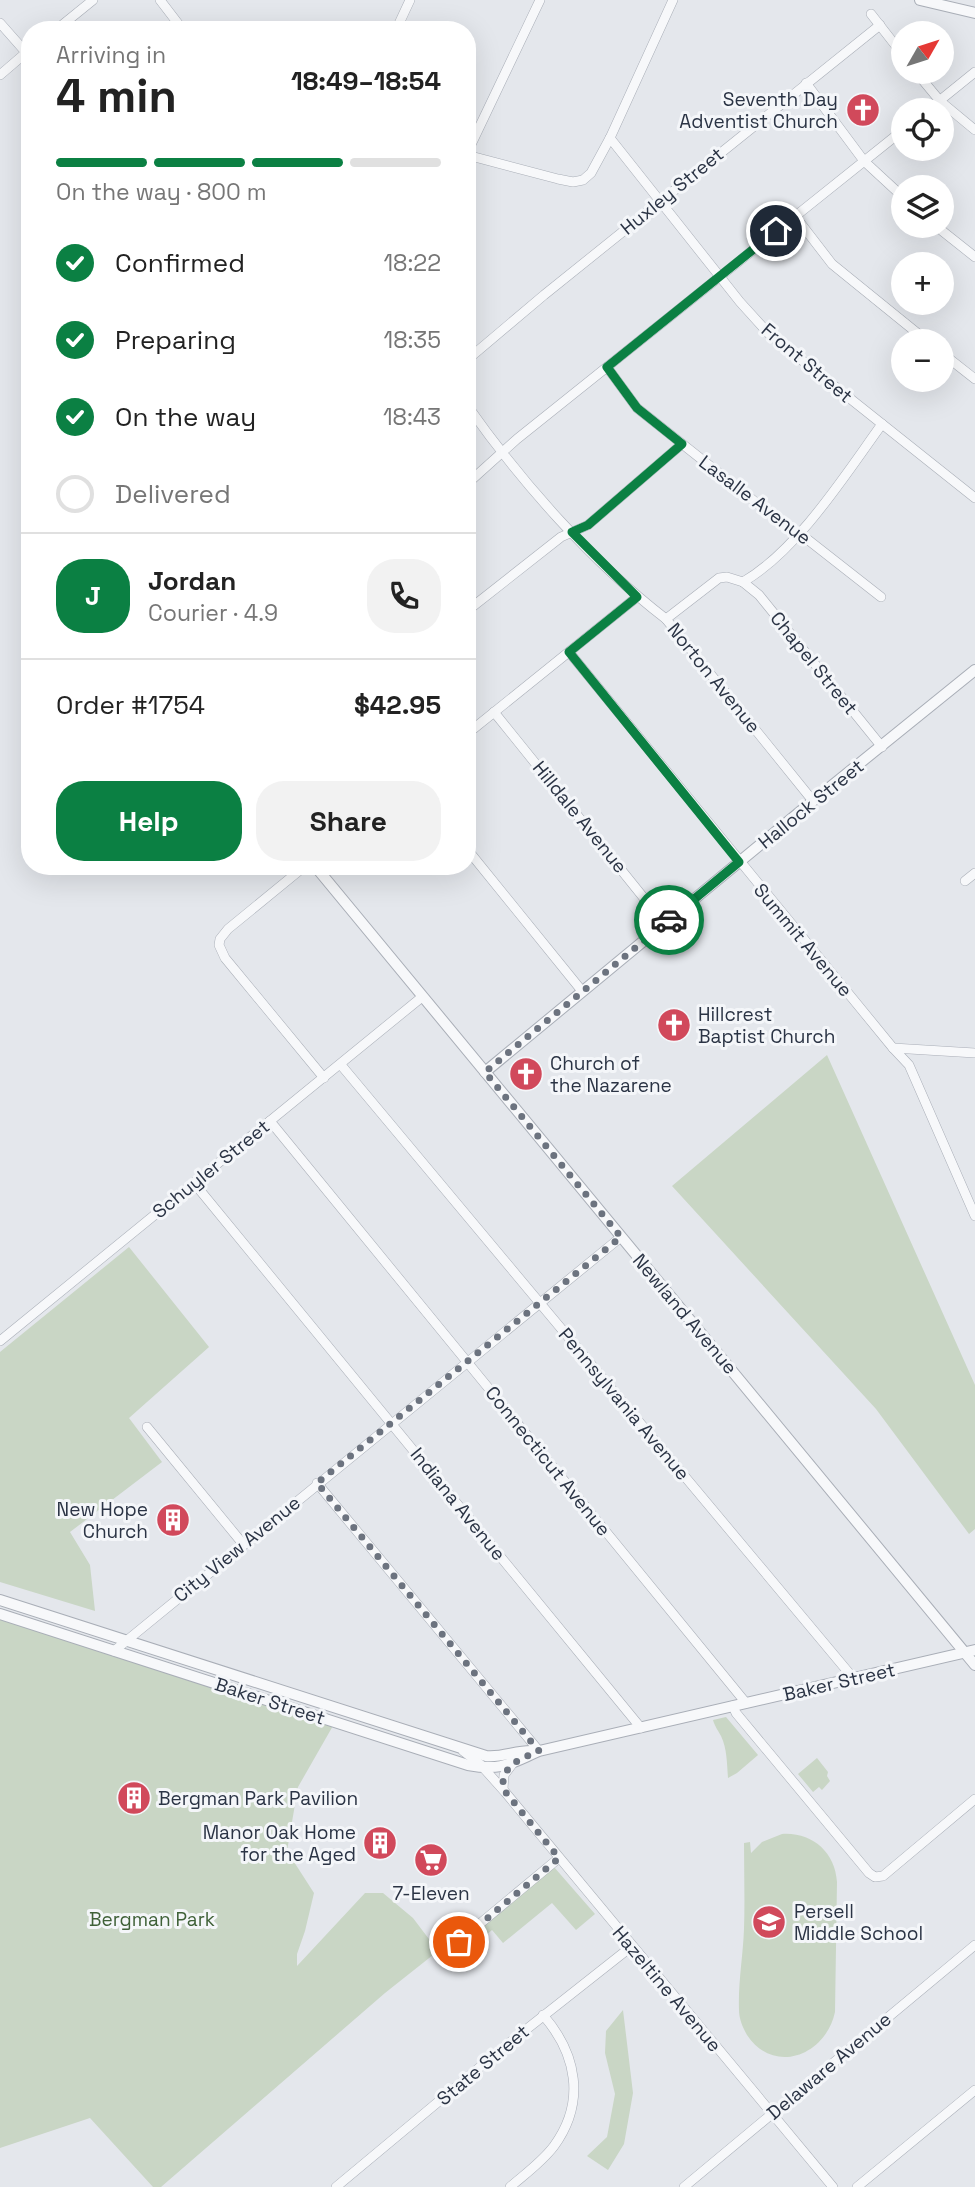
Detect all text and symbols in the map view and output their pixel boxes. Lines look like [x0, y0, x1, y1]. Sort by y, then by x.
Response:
north arrow [891, 21, 954, 84]
map controls [891, 21, 954, 392]
text: Arriving in [56, 40, 166, 70]
text: 18:49–18:54 [291, 64, 441, 98]
text: 4 min [56, 67, 177, 125]
place label: Seventh Day Adventist Church [679, 87, 838, 134]
church icon: Seventh Day Adventist Church [844, 91, 882, 129]
button: locate [891, 98, 954, 161]
street label: Huxley Street [615, 142, 729, 240]
button: layers [891, 175, 954, 238]
text: On the way · 800 m [56, 177, 266, 207]
pin [746, 201, 806, 261]
icon: home [757, 212, 795, 250]
icon: check [56, 244, 94, 282]
text: Confirmed [115, 246, 245, 280]
text: 18:22 [384, 248, 441, 278]
button: + [891, 252, 954, 315]
street label: Front Street [756, 317, 858, 409]
icon: check [56, 321, 94, 359]
text: Preparing [115, 323, 236, 357]
text: 18:35 [384, 325, 441, 355]
button: − [891, 329, 954, 392]
icon: check [56, 398, 94, 436]
text: On the way [115, 400, 256, 434]
text: 18:43 [383, 402, 441, 432]
street label: Lasalle Avenue [694, 450, 816, 550]
text: Delivered [115, 477, 231, 511]
button: phone [367, 559, 441, 633]
text: Jordan [148, 564, 236, 598]
text: J [85, 579, 101, 613]
text: Courier · 4.9 [148, 598, 278, 628]
street label: Chapel Street [765, 606, 863, 720]
street label: Norton Avenue [662, 618, 766, 738]
text: Order #1754 [56, 688, 205, 722]
text: $42.95 [354, 688, 441, 722]
street label: Hallock Street [753, 754, 869, 854]
street label: Hilldale Avenue [527, 756, 633, 878]
button: Help [56, 781, 242, 861]
button: Share [256, 781, 441, 861]
street label: Summit Avenue [748, 878, 858, 1002]
courier [634, 885, 704, 955]
icon: car [650, 901, 688, 939]
place label: Hillcrest Baptist Church [698, 1002, 835, 1049]
church icon: Hillcrest Baptist Church [655, 1006, 693, 1044]
place label: Church of the Nazarene [550, 1051, 672, 1098]
church icon: Church of the Nazarene [507, 1055, 545, 1093]
street label: Schuyler Street [147, 1114, 275, 1224]
street label: Newland Avenue [627, 1248, 743, 1380]
street label: Pennsylvania Avenue [553, 1323, 695, 1485]
street label: Connecticut Avenue [480, 1381, 616, 1541]
street label: Indiana Avenue [405, 1442, 511, 1566]
street label: City View Avenue [168, 1490, 306, 1608]
place label: New Hope Church [57, 1497, 148, 1544]
building icon: New Hope Church [154, 1501, 192, 1539]
street label: Baker Street [780, 1657, 898, 1707]
street label: Baker Street [212, 1671, 328, 1731]
building icon: Bergman Park Pavilion [115, 1779, 153, 1817]
place label: Bergman Park Pavilion [158, 1786, 358, 1811]
place label: Manor Oak Home for the Aged [203, 1820, 356, 1867]
building icon: Manor Oak Home for the Aged [361, 1824, 399, 1862]
supermarket icon: 7-Eleven [412, 1841, 450, 1879]
place label: 7-Eleven [392, 1881, 470, 1906]
place label: Persell Middle School [794, 1899, 923, 1946]
school or university icon: Persell Middle School [750, 1903, 788, 1941]
park label: Bergman Park [89, 1907, 215, 1932]
pin [429, 1912, 489, 1972]
street label: Hazeltine Avenue [607, 1921, 727, 2057]
icon: bag [440, 1923, 478, 1961]
street label: Delaware Avenue [762, 2007, 896, 2125]
street label: State Street [432, 2019, 534, 2111]

